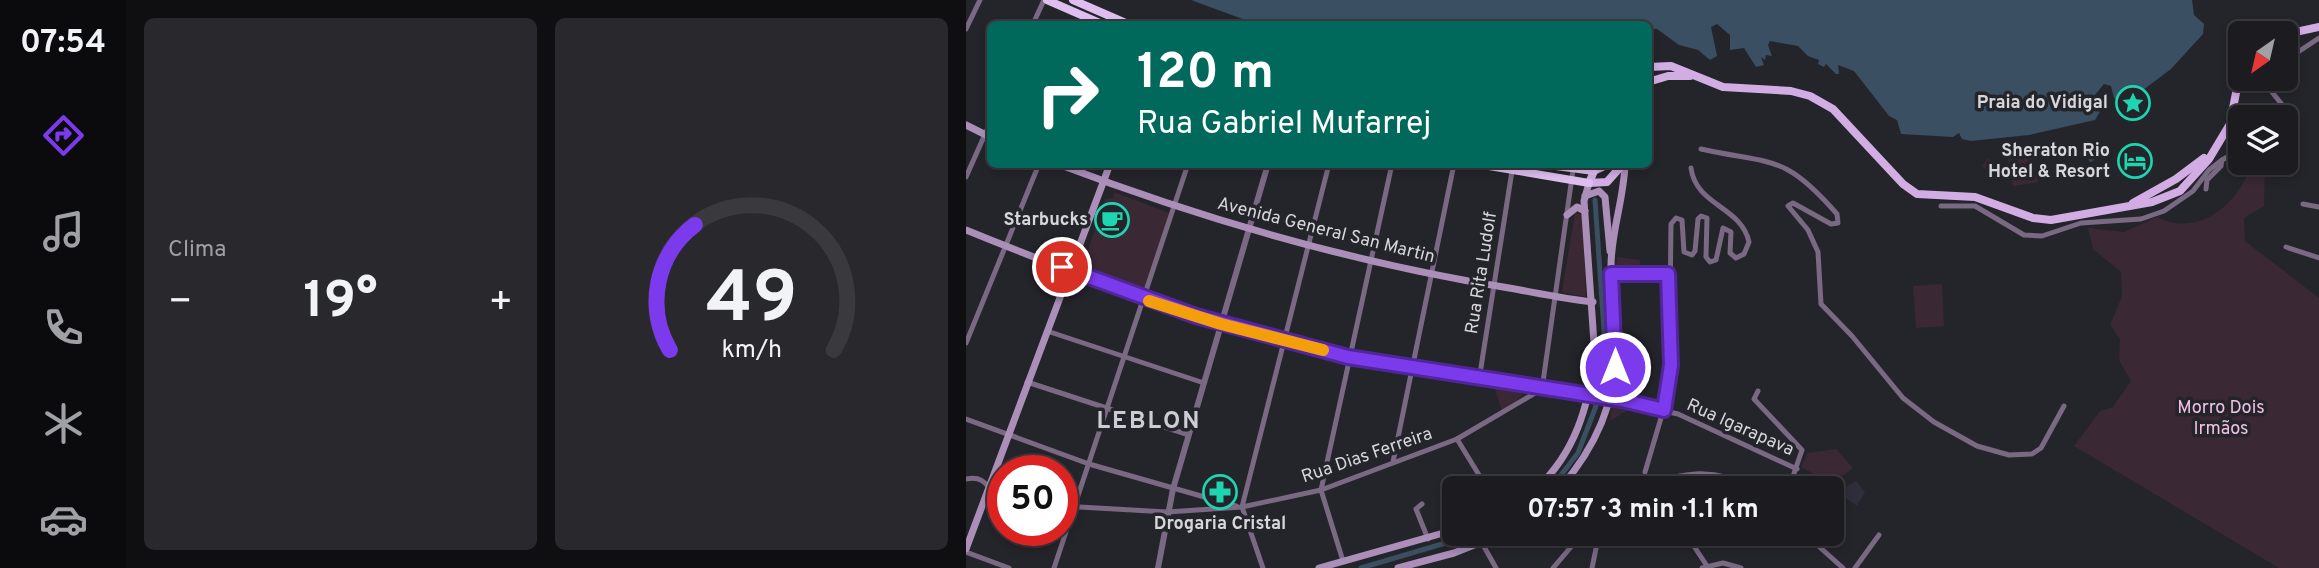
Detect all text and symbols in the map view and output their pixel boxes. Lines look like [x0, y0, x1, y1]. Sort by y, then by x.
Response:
north arrow [2228, 21, 2298, 91]
map controls [2228, 21, 2298, 175]
text: 07:54 [20, 24, 106, 64]
text: 120 m [1137, 44, 1274, 106]
icon: right [1022, 49, 1113, 140]
place icon: Praia do Vidigal [2114, 84, 2152, 122]
place label: Praia do Vidigal [1977, 92, 2108, 115]
text: Rua Gabriel Mufarrej [1137, 105, 1431, 145]
button: layers [2228, 105, 2298, 175]
icon: directions [39, 111, 88, 160]
place label: Sheraton Rio Hotel & Resort [1988, 140, 2110, 184]
hotel icon: Sheraton Rio Hotel & Resort [2116, 142, 2154, 180]
street label: Avenida General San Martin [1215, 193, 1437, 269]
cafe icon: Starbucks [1093, 201, 1131, 239]
icon: music [39, 207, 88, 256]
place label: Starbucks [1004, 209, 1088, 232]
street label: Rua Rita Ludolf [1461, 210, 1503, 336]
text: Clima [168, 236, 226, 265]
pin [1032, 237, 1092, 297]
icon: arrive [1043, 248, 1081, 286]
text: 49 [706, 256, 797, 348]
text: 19° [303, 270, 378, 336]
text: − [168, 279, 193, 328]
text: + [488, 279, 513, 328]
icon: phone [39, 303, 88, 352]
position arrow [1578, 330, 1652, 404]
text: km/h [721, 335, 782, 367]
street label: Rua Igarapava [1683, 394, 1797, 462]
park label: Morro Dois Irmãos [2177, 397, 2265, 441]
icon: climate [39, 399, 88, 448]
district label: LEBLON [1096, 407, 1202, 437]
street label: Rua Dias Ferreira [1298, 423, 1436, 489]
speed limit sign: 50 [987, 455, 1078, 546]
pharmacy icon: Drogaria Cristal [1201, 473, 1239, 511]
text: 07:57 · 3 min · 1.1 km [1527, 494, 1759, 527]
icon: car [39, 495, 88, 544]
place label: Drogaria Cristal [1154, 513, 1286, 536]

